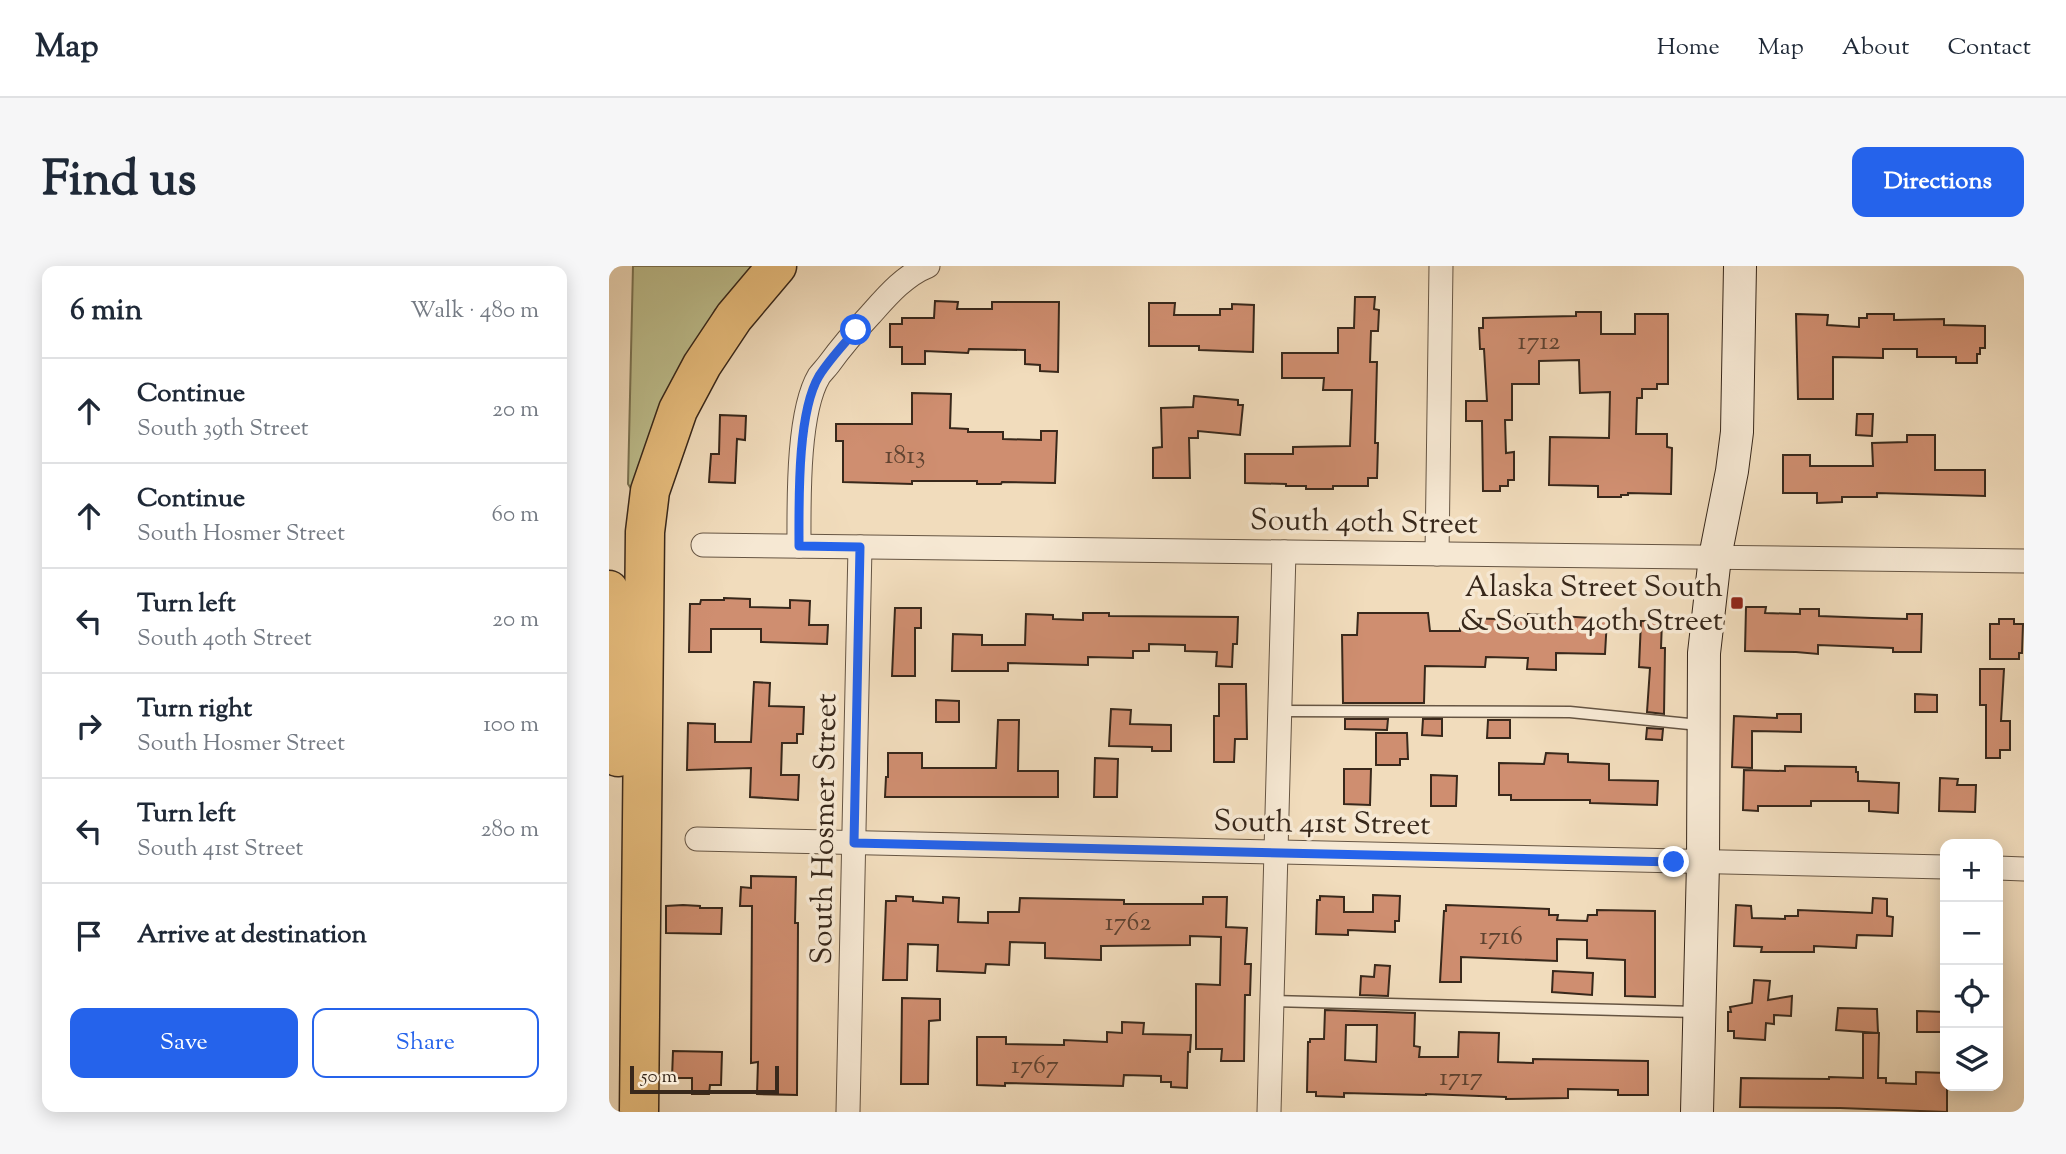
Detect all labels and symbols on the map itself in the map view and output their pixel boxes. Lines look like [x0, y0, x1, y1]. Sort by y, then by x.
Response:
route start [840, 314, 871, 345]
house number: 1712 [1518, 324, 1560, 361]
house number: 1813 [884, 438, 926, 475]
street label: South 40th Street [1250, 500, 1478, 547]
place label: Alaska Street South & South 40th Street [1460, 567, 1723, 644]
marker: Alaska Street South & South 40th Street [1729, 595, 1745, 611]
street label: South Hosmer Street [802, 693, 849, 965]
street label: South 41st Street [1213, 801, 1431, 848]
route end [1658, 846, 1689, 877]
house number: 1762 [1105, 905, 1151, 942]
house number: 1716 [1479, 919, 1523, 956]
house number: 1767 [1011, 1048, 1059, 1085]
house number: 1717 [1439, 1060, 1483, 1097]
scale bar [630, 1063, 779, 1095]

